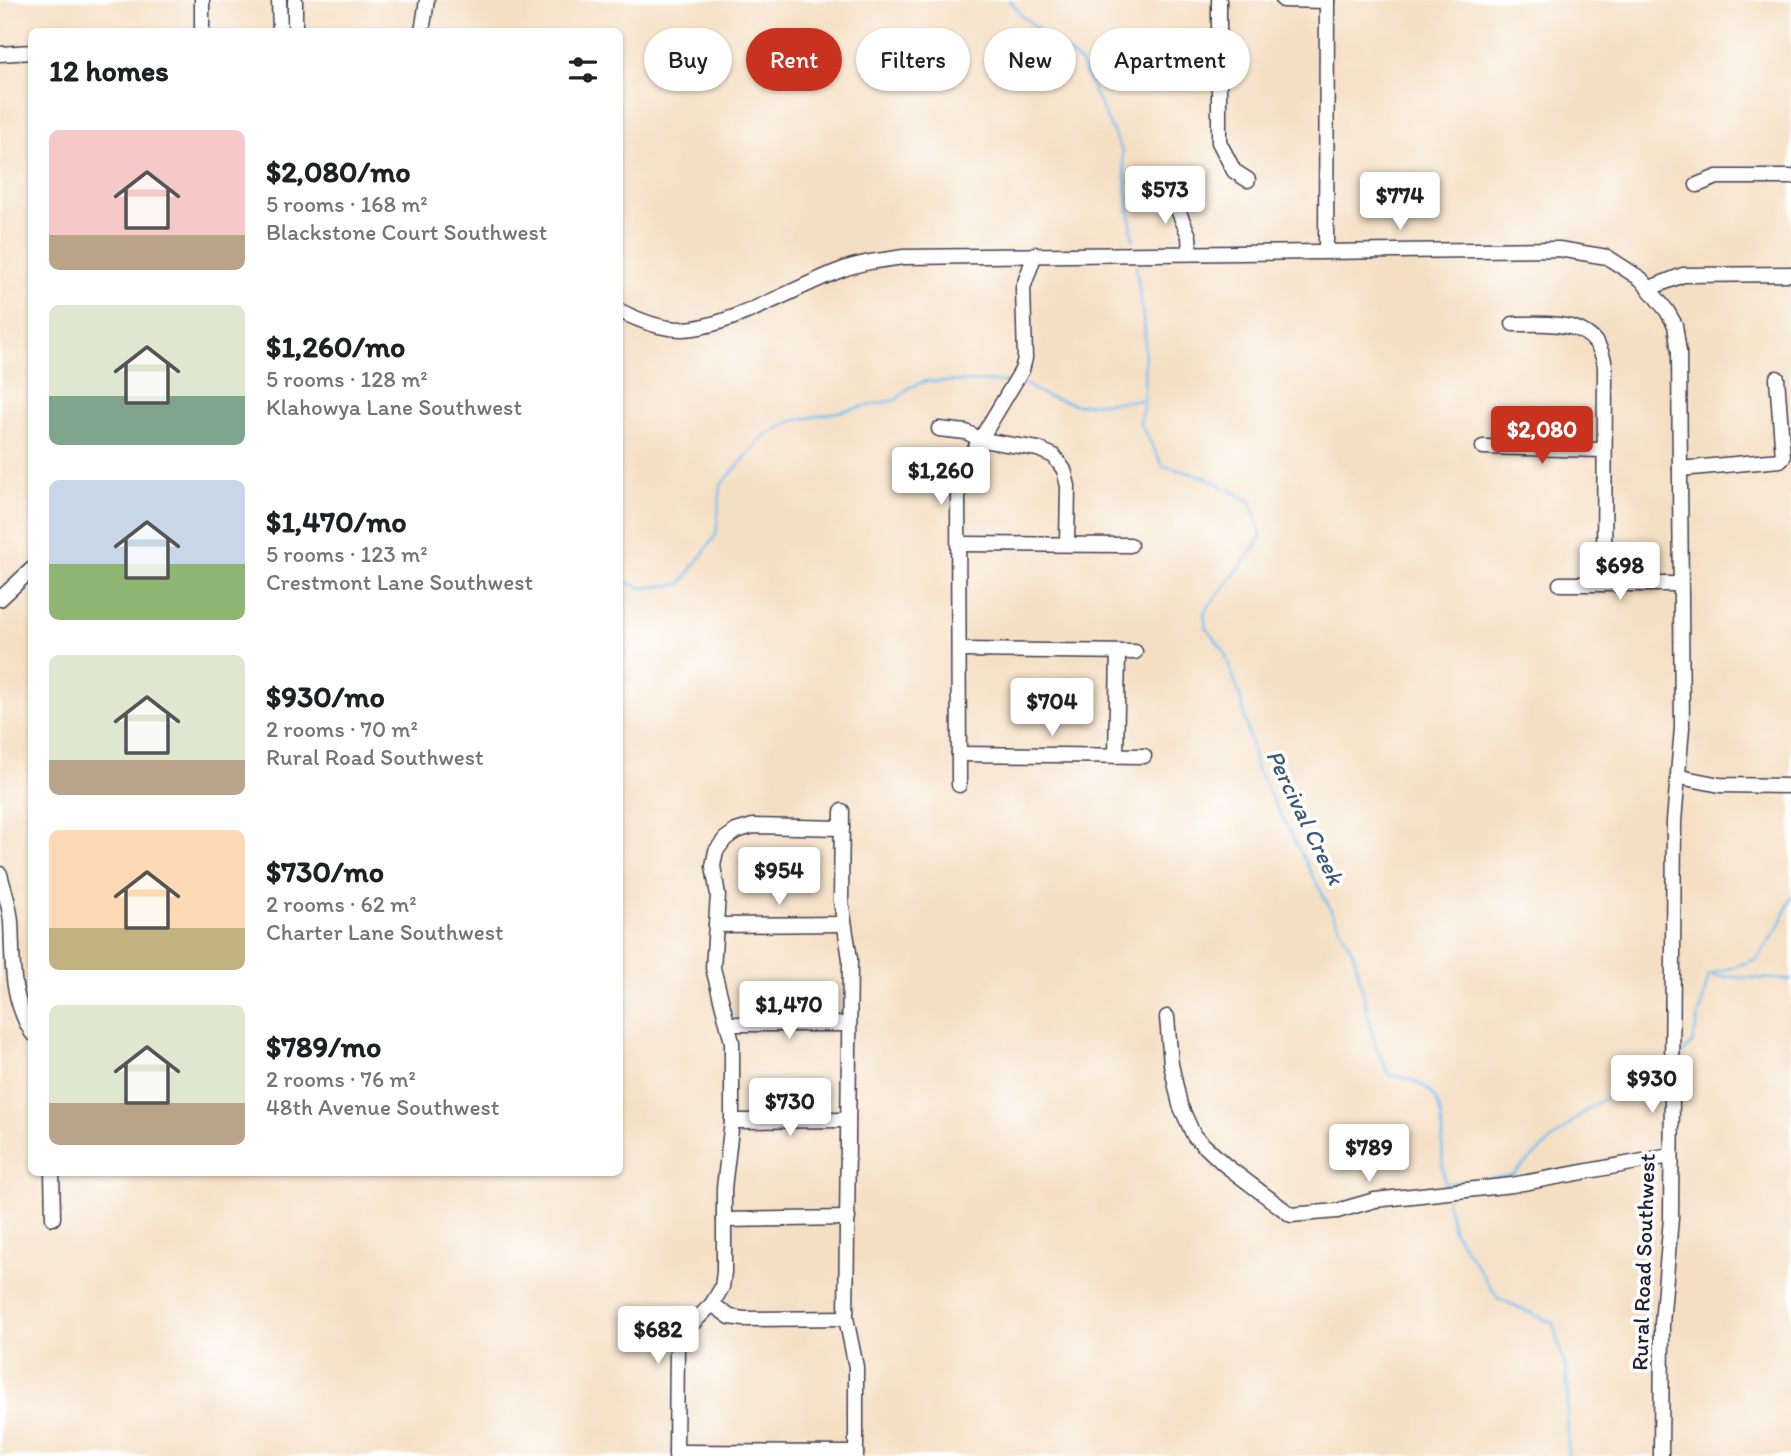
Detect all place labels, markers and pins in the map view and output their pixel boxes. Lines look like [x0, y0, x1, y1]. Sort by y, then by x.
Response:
pin: $573 [1124, 166, 1206, 226]
pin: $774 [1359, 173, 1441, 232]
pin: $2,080 [1485, 406, 1599, 466]
pin: $1,260 [884, 448, 998, 507]
pin: $698 [1579, 542, 1661, 602]
pin: $704 [1011, 678, 1093, 738]
pin: $954 [738, 848, 820, 907]
pin: $1,470 [732, 982, 846, 1041]
pin: $930 [1611, 1056, 1693, 1115]
pin: $730 [749, 1078, 831, 1138]
pin: $789 [1328, 1124, 1410, 1184]
pin: $682 [617, 1306, 699, 1366]

